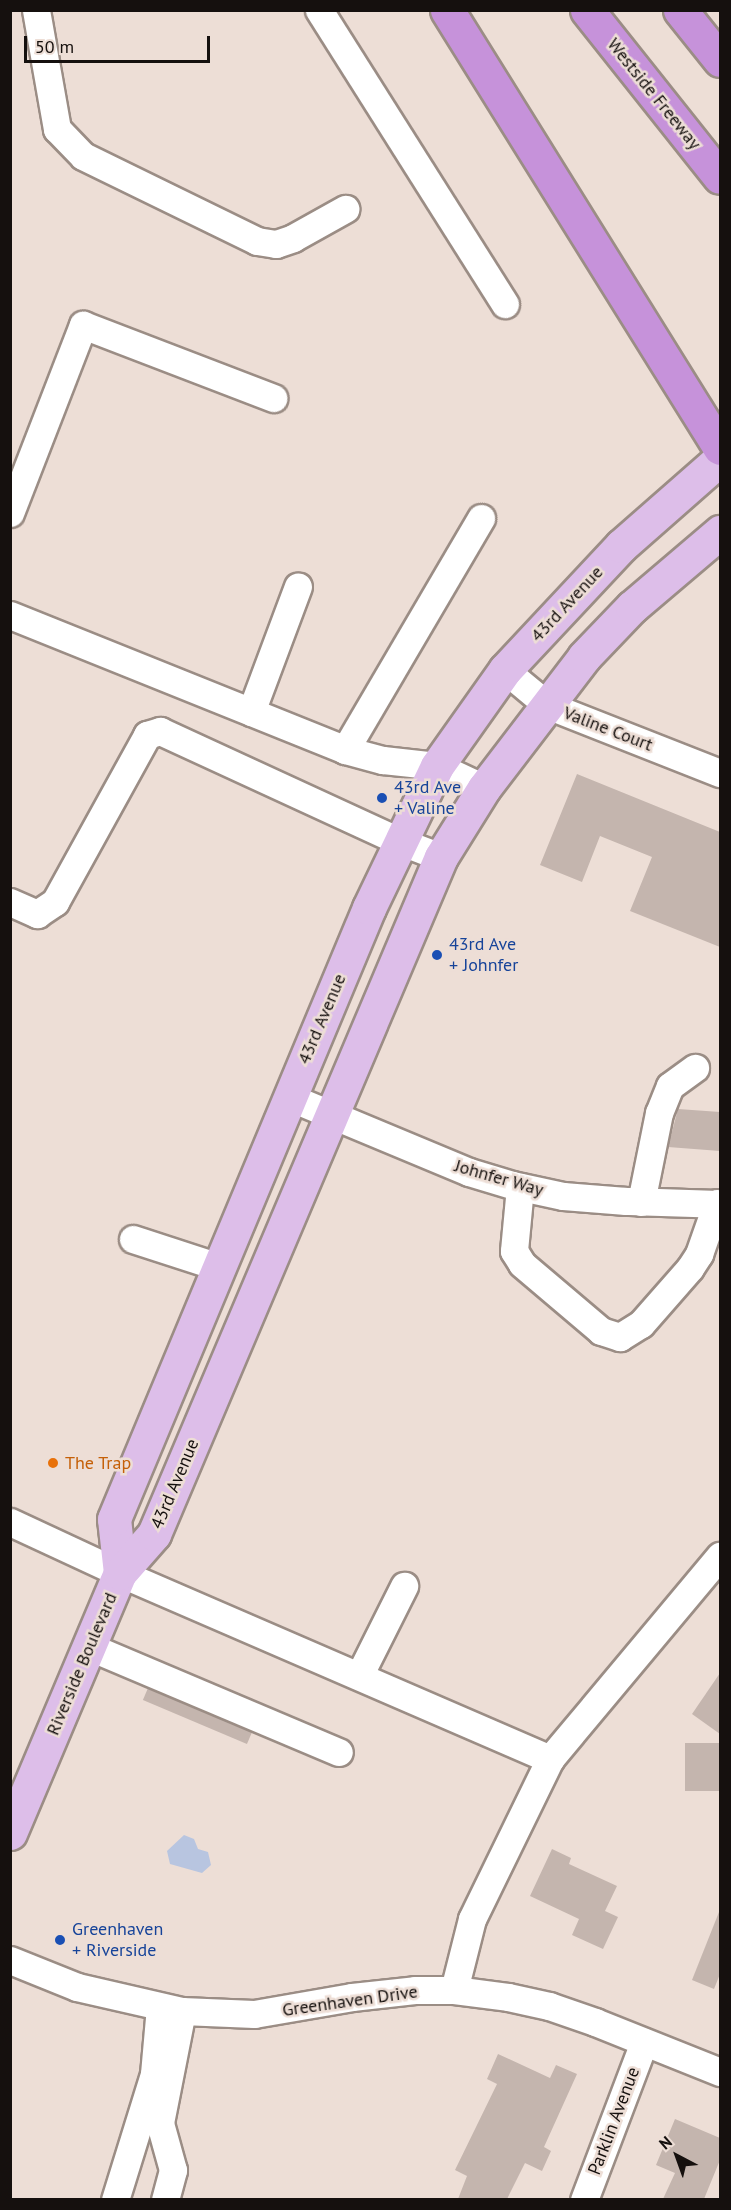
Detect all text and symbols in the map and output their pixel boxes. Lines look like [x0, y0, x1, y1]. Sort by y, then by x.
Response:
scale bar [27, 24, 213, 62]
street label: Westside Freeway [603, 34, 705, 154]
text: 50 m [35, 35, 74, 58]
street label: 43rd Avenue [526, 561, 608, 647]
street label: Valine Court [560, 702, 656, 756]
place label: 43rd Ave + Valine [394, 777, 462, 820]
marker: 43rd Ave + Valine [375, 791, 389, 805]
place label: 43rd Ave + Johnfer [449, 934, 518, 976]
marker: 43rd Ave + Johnfer [430, 948, 444, 962]
street label: 43rd Avenue [293, 970, 351, 1068]
street label: Johnfer Way [452, 1155, 546, 1201]
street label: 43rd Avenue [146, 1435, 204, 1533]
place label: The Trap [65, 1452, 132, 1474]
marker: The Trap [46, 1456, 60, 1470]
street label: Riverside Boulevard [42, 1590, 122, 1738]
place label: Greenhaven + Riverside [72, 1919, 163, 1962]
marker: Greenhaven + Riverside [53, 1933, 67, 1947]
street label: Greenhaven Drive [281, 1981, 419, 2021]
street label: Parklin Avenue [583, 2064, 645, 2178]
north arrow [647, 2126, 707, 2186]
text: N [655, 2131, 676, 2153]

